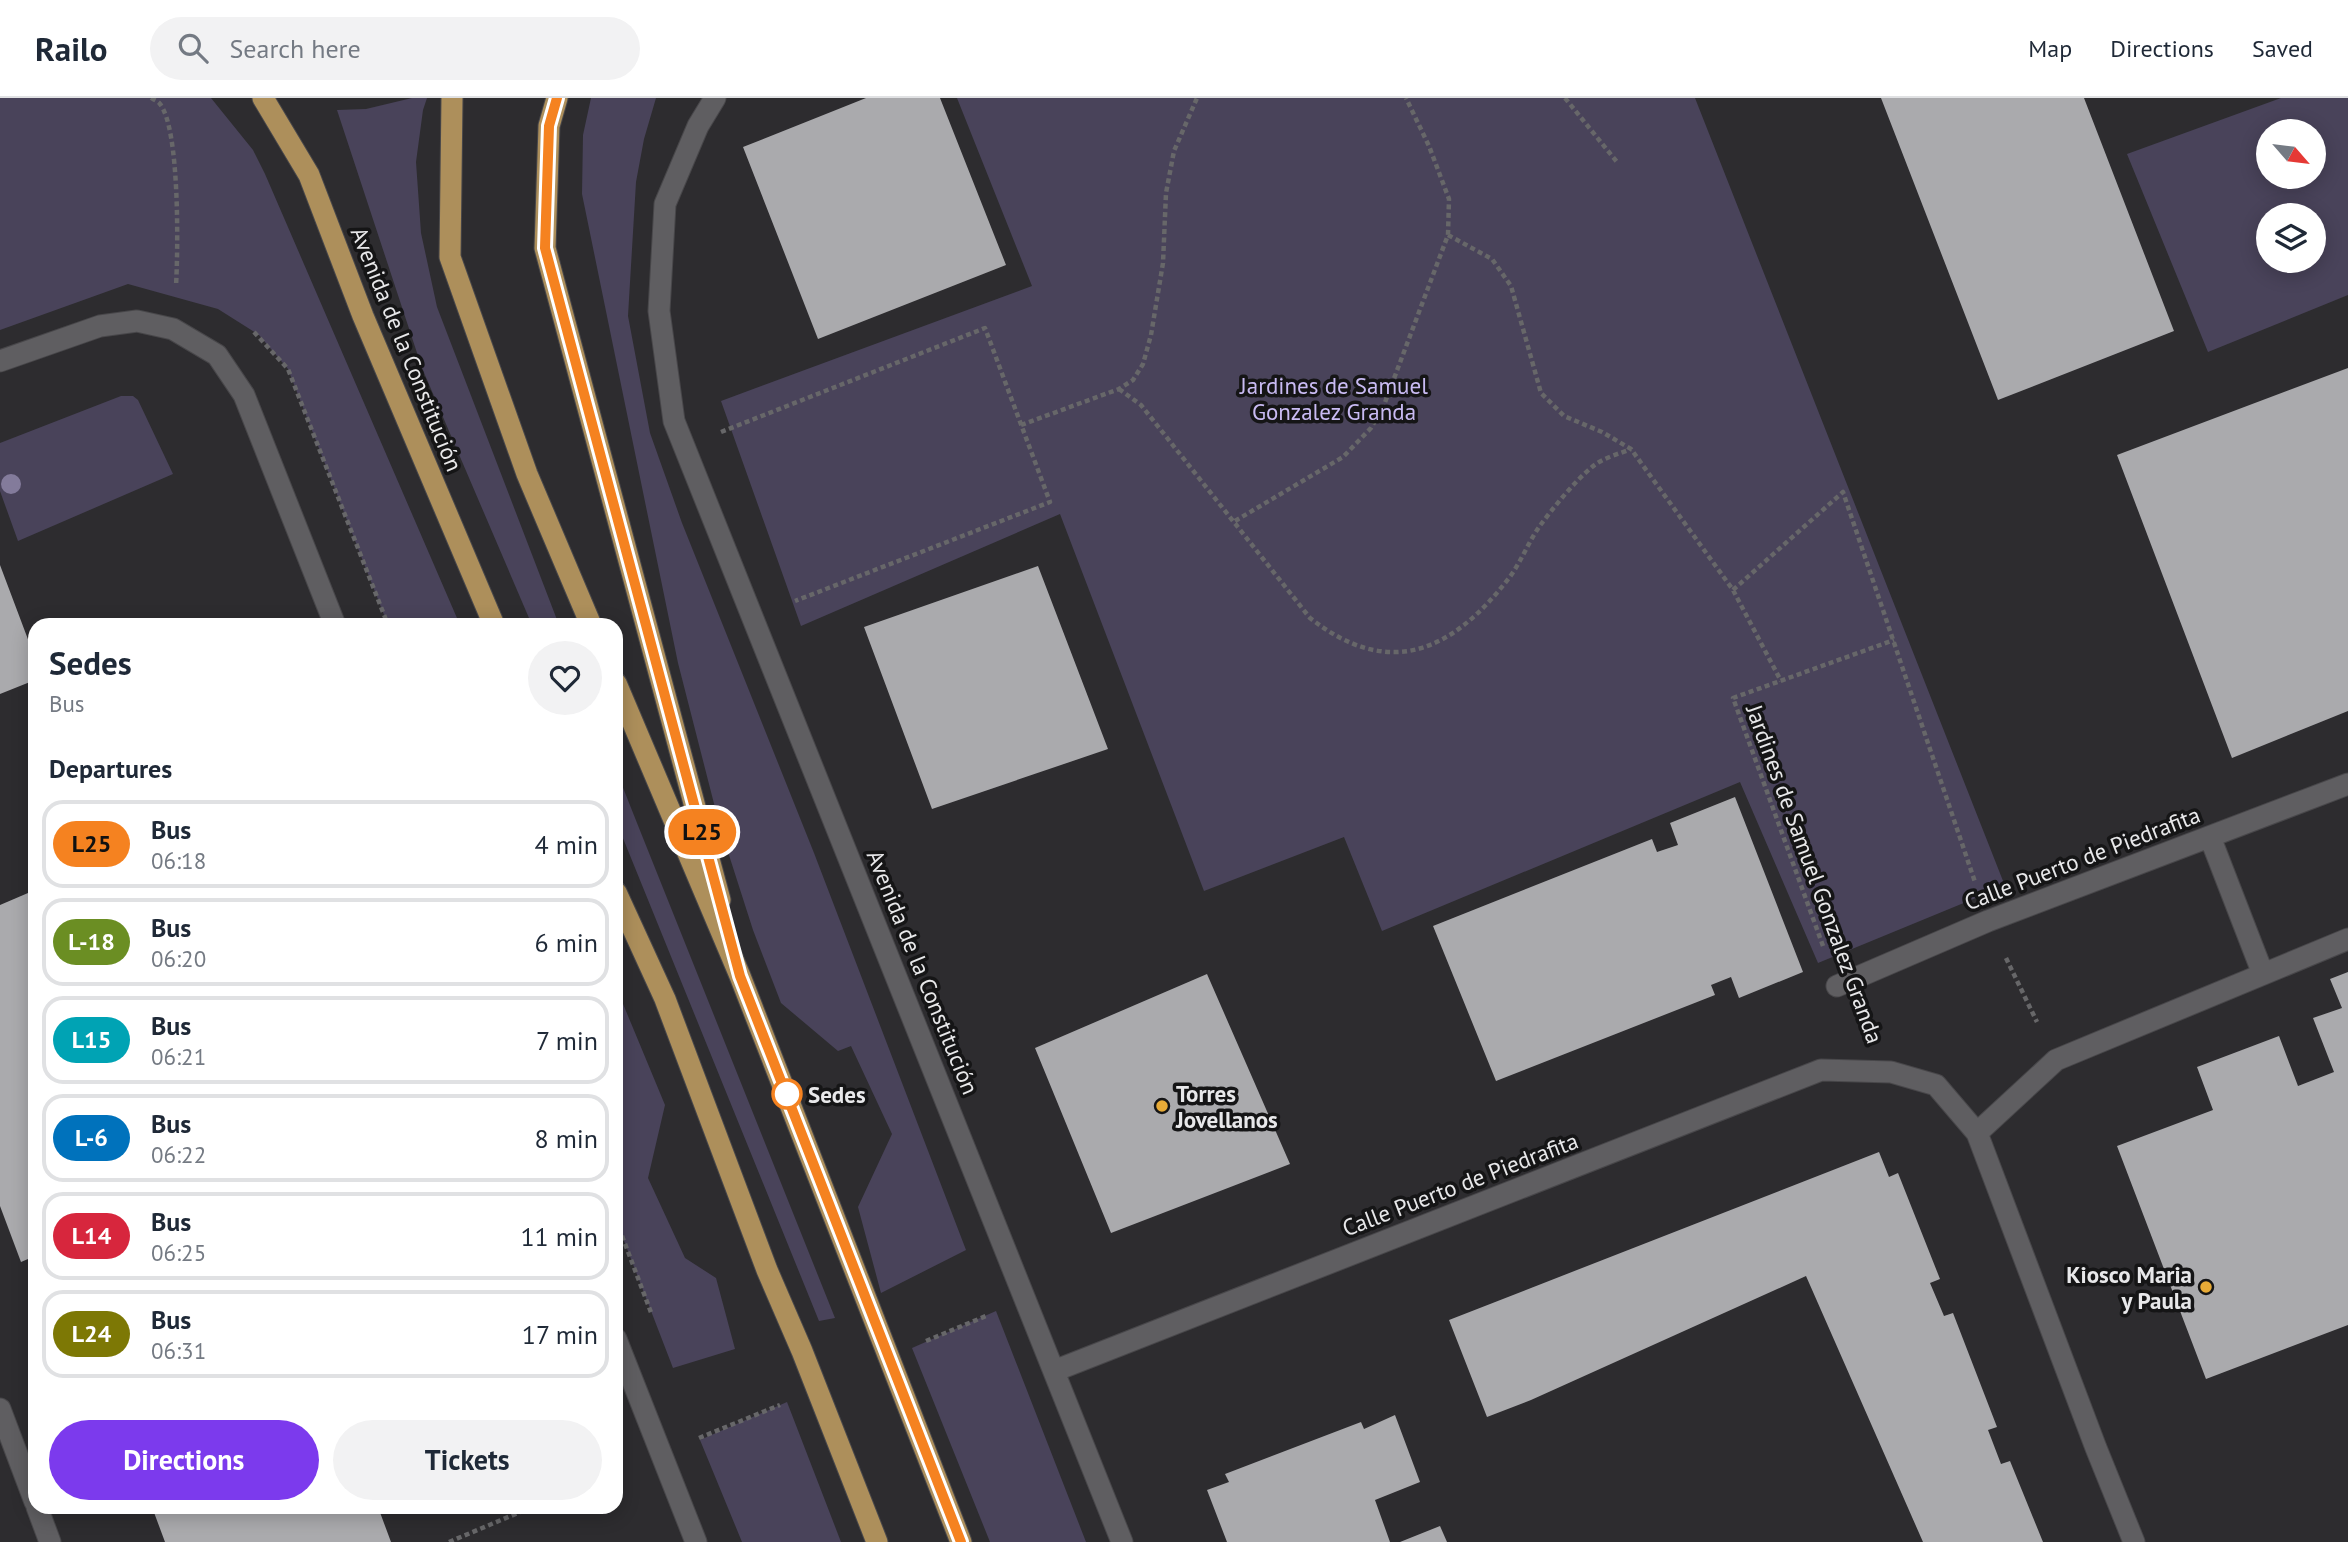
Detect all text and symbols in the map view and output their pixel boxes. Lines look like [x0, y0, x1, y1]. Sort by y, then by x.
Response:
search box [150, 17, 640, 80]
text: Railo [35, 27, 108, 70]
icon: search [174, 29, 212, 67]
text: Search here [230, 32, 361, 65]
text: Map [2028, 33, 2072, 64]
text: Directions [2110, 33, 2214, 64]
text: Saved [2252, 33, 2313, 64]
north arrow [2256, 119, 2326, 189]
map controls [2256, 119, 2326, 273]
button: layers [2256, 203, 2326, 273]
street label: Avenida de la Constitución [345, 223, 469, 475]
park label: Jardines de Samuel Gonzalez Granda [1239, 371, 1428, 426]
text: Sedes [49, 641, 132, 684]
button: heart [528, 641, 602, 715]
text: Bus [49, 689, 85, 718]
street label: Jardines de Samuel Gonzalez Granda [1740, 700, 1890, 1047]
text: Departures [49, 752, 172, 785]
street label: Calle Puerto de Piedrafita [1960, 800, 2204, 916]
line badge: L25 [662, 809, 742, 855]
text: Bus [151, 813, 191, 846]
text: L25 [682, 816, 722, 847]
text: L25 [72, 828, 111, 859]
text: 4 min [535, 828, 598, 861]
text: 06:18 [151, 846, 206, 875]
street label: Avenida de la Constitución [861, 846, 985, 1098]
text: Bus [151, 911, 191, 944]
text: L-18 [68, 926, 115, 957]
text: 6 min [535, 926, 598, 959]
text: 06:20 [151, 944, 206, 973]
text: Bus [151, 1009, 191, 1042]
text: L15 [72, 1024, 111, 1055]
text: 7 min [536, 1024, 598, 1057]
text: 06:21 [151, 1042, 206, 1071]
marker: Sedes [772, 1079, 802, 1109]
place label: Torres Jovellanos [1175, 1079, 1278, 1134]
place label: Sedes [808, 1080, 866, 1109]
marker: Torres Jovellanos [1154, 1098, 1170, 1114]
text: Bus [151, 1107, 191, 1140]
text: L-6 [75, 1122, 108, 1153]
text: 8 min [535, 1122, 598, 1155]
street label: Calle Puerto de Piedrafita [1338, 1126, 1582, 1242]
text: 06:22 [151, 1140, 206, 1169]
text: Bus [151, 1205, 191, 1238]
text: L14 [72, 1220, 111, 1251]
text: 11 min [520, 1220, 598, 1253]
text: 06:25 [151, 1238, 206, 1267]
place label: Kiosco Maria y Paula [2066, 1260, 2192, 1315]
marker: Kiosco Maria y Paula [2198, 1279, 2214, 1295]
text: Bus [151, 1303, 191, 1336]
text: L24 [72, 1318, 111, 1349]
text: 17 min [522, 1318, 598, 1351]
text: 06:31 [151, 1336, 206, 1365]
button: Directions [49, 1420, 319, 1500]
button: Tickets [333, 1420, 602, 1500]

